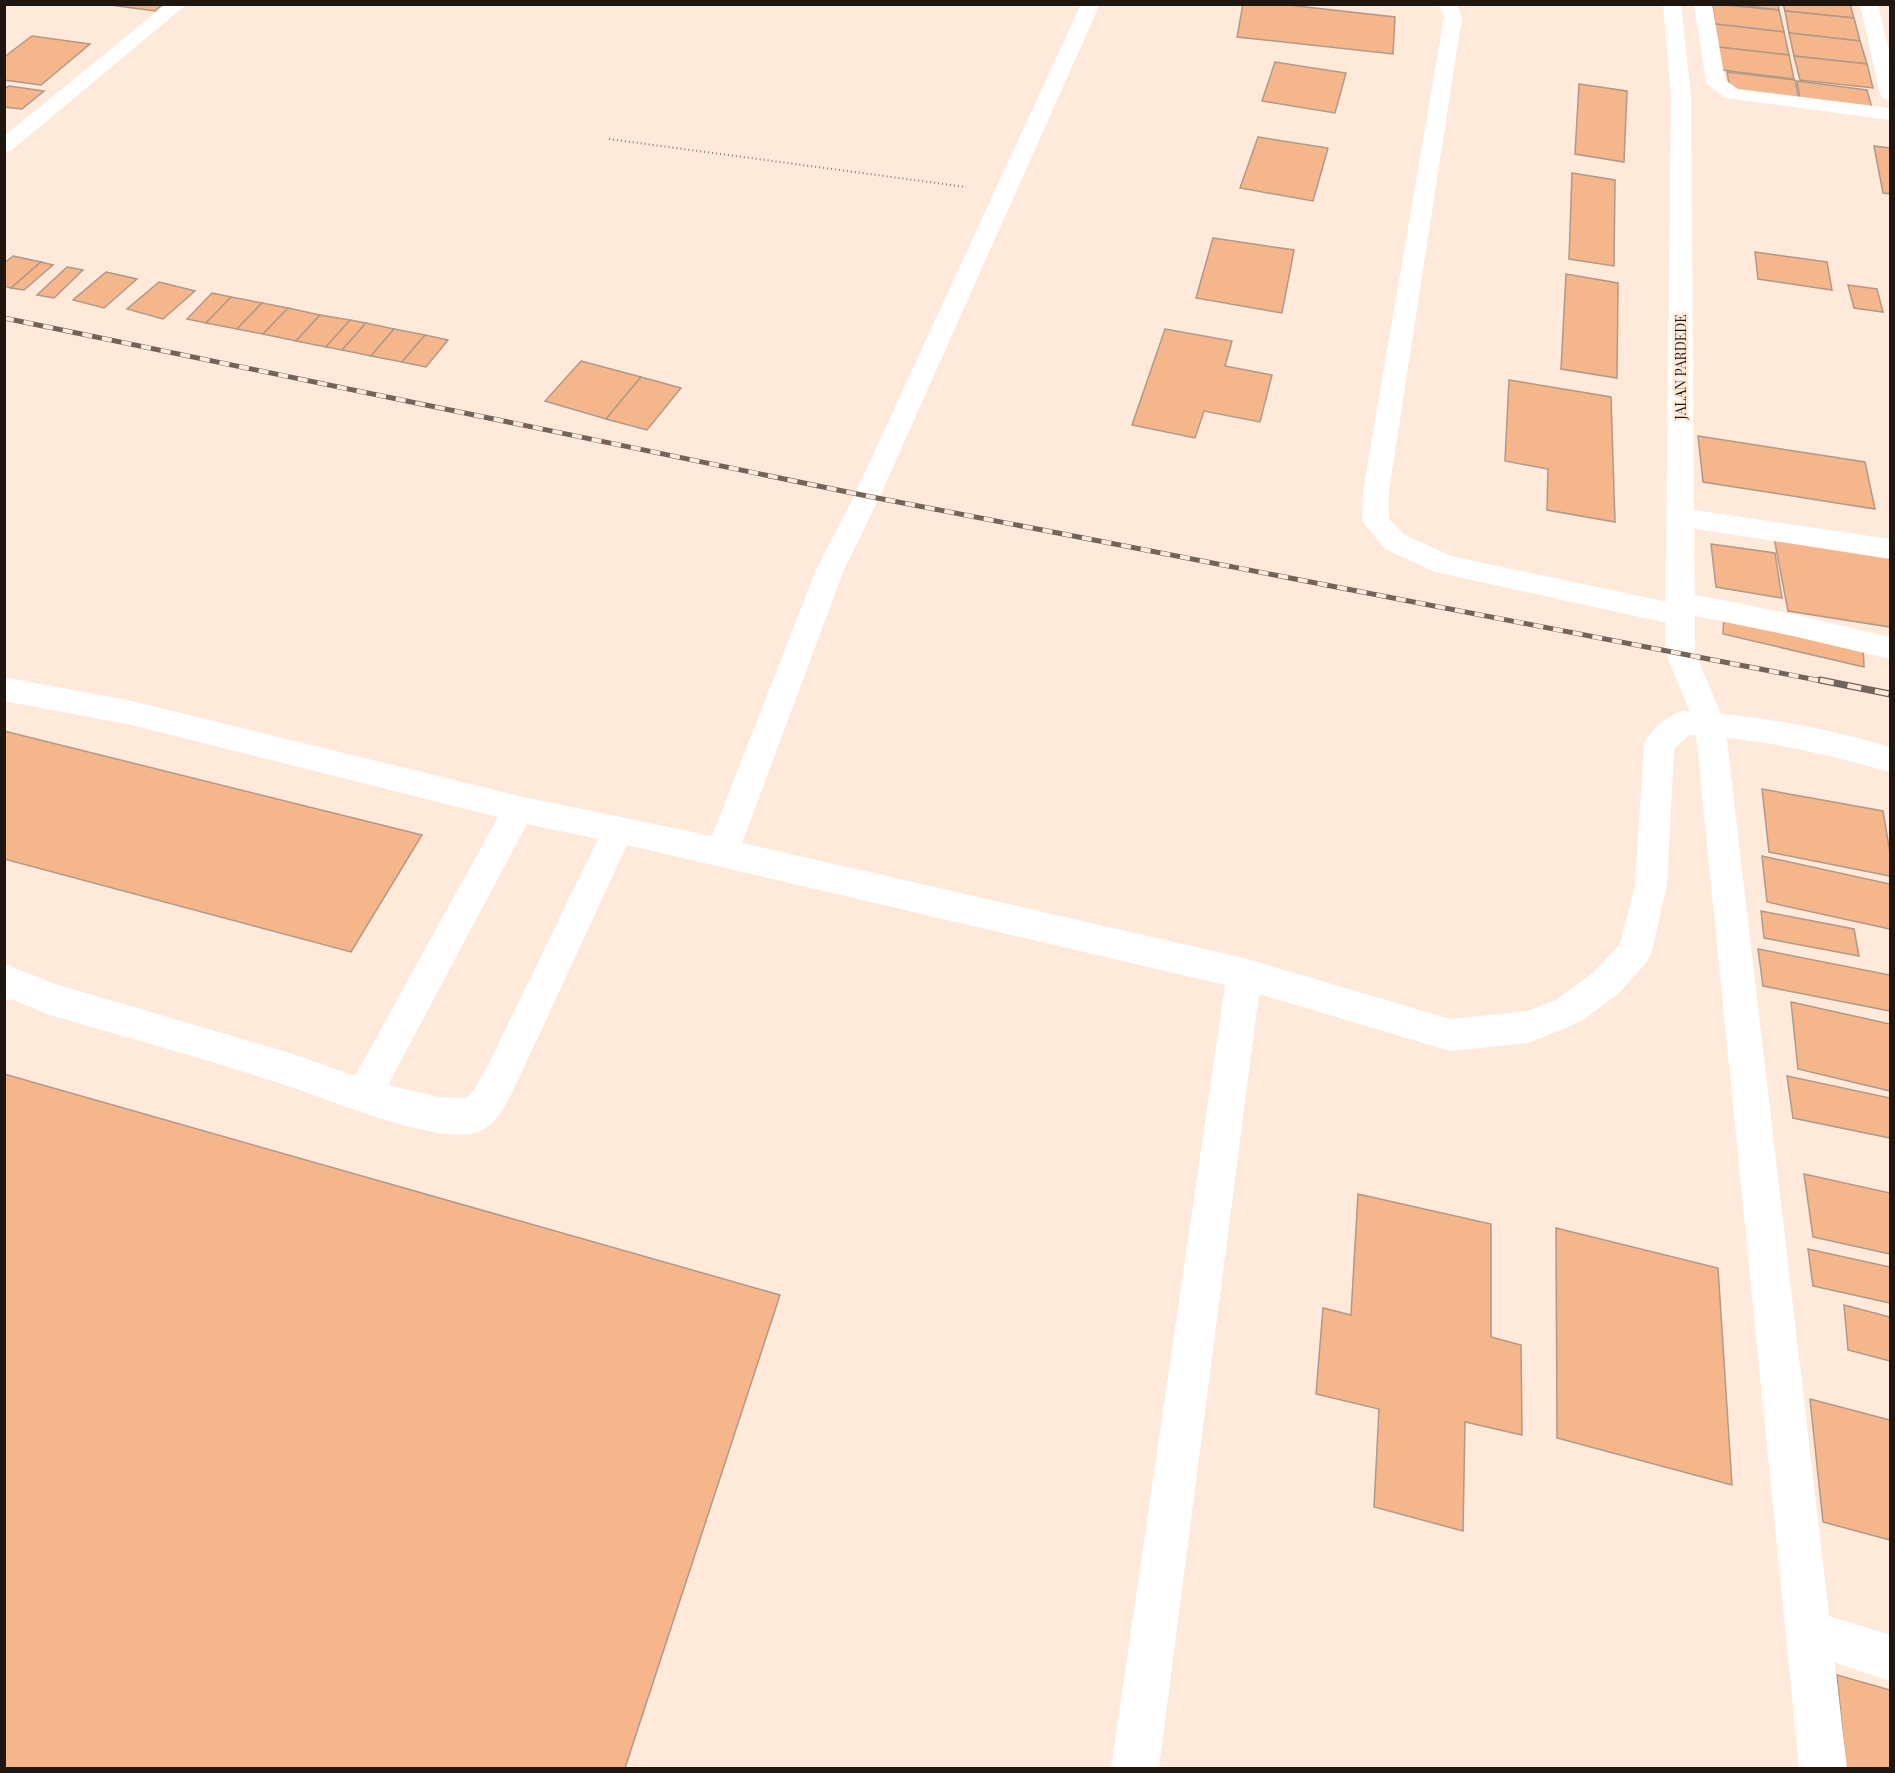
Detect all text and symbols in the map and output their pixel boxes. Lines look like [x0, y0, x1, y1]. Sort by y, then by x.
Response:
street label: JALAN PARDEDE [1671, 314, 1690, 421]

